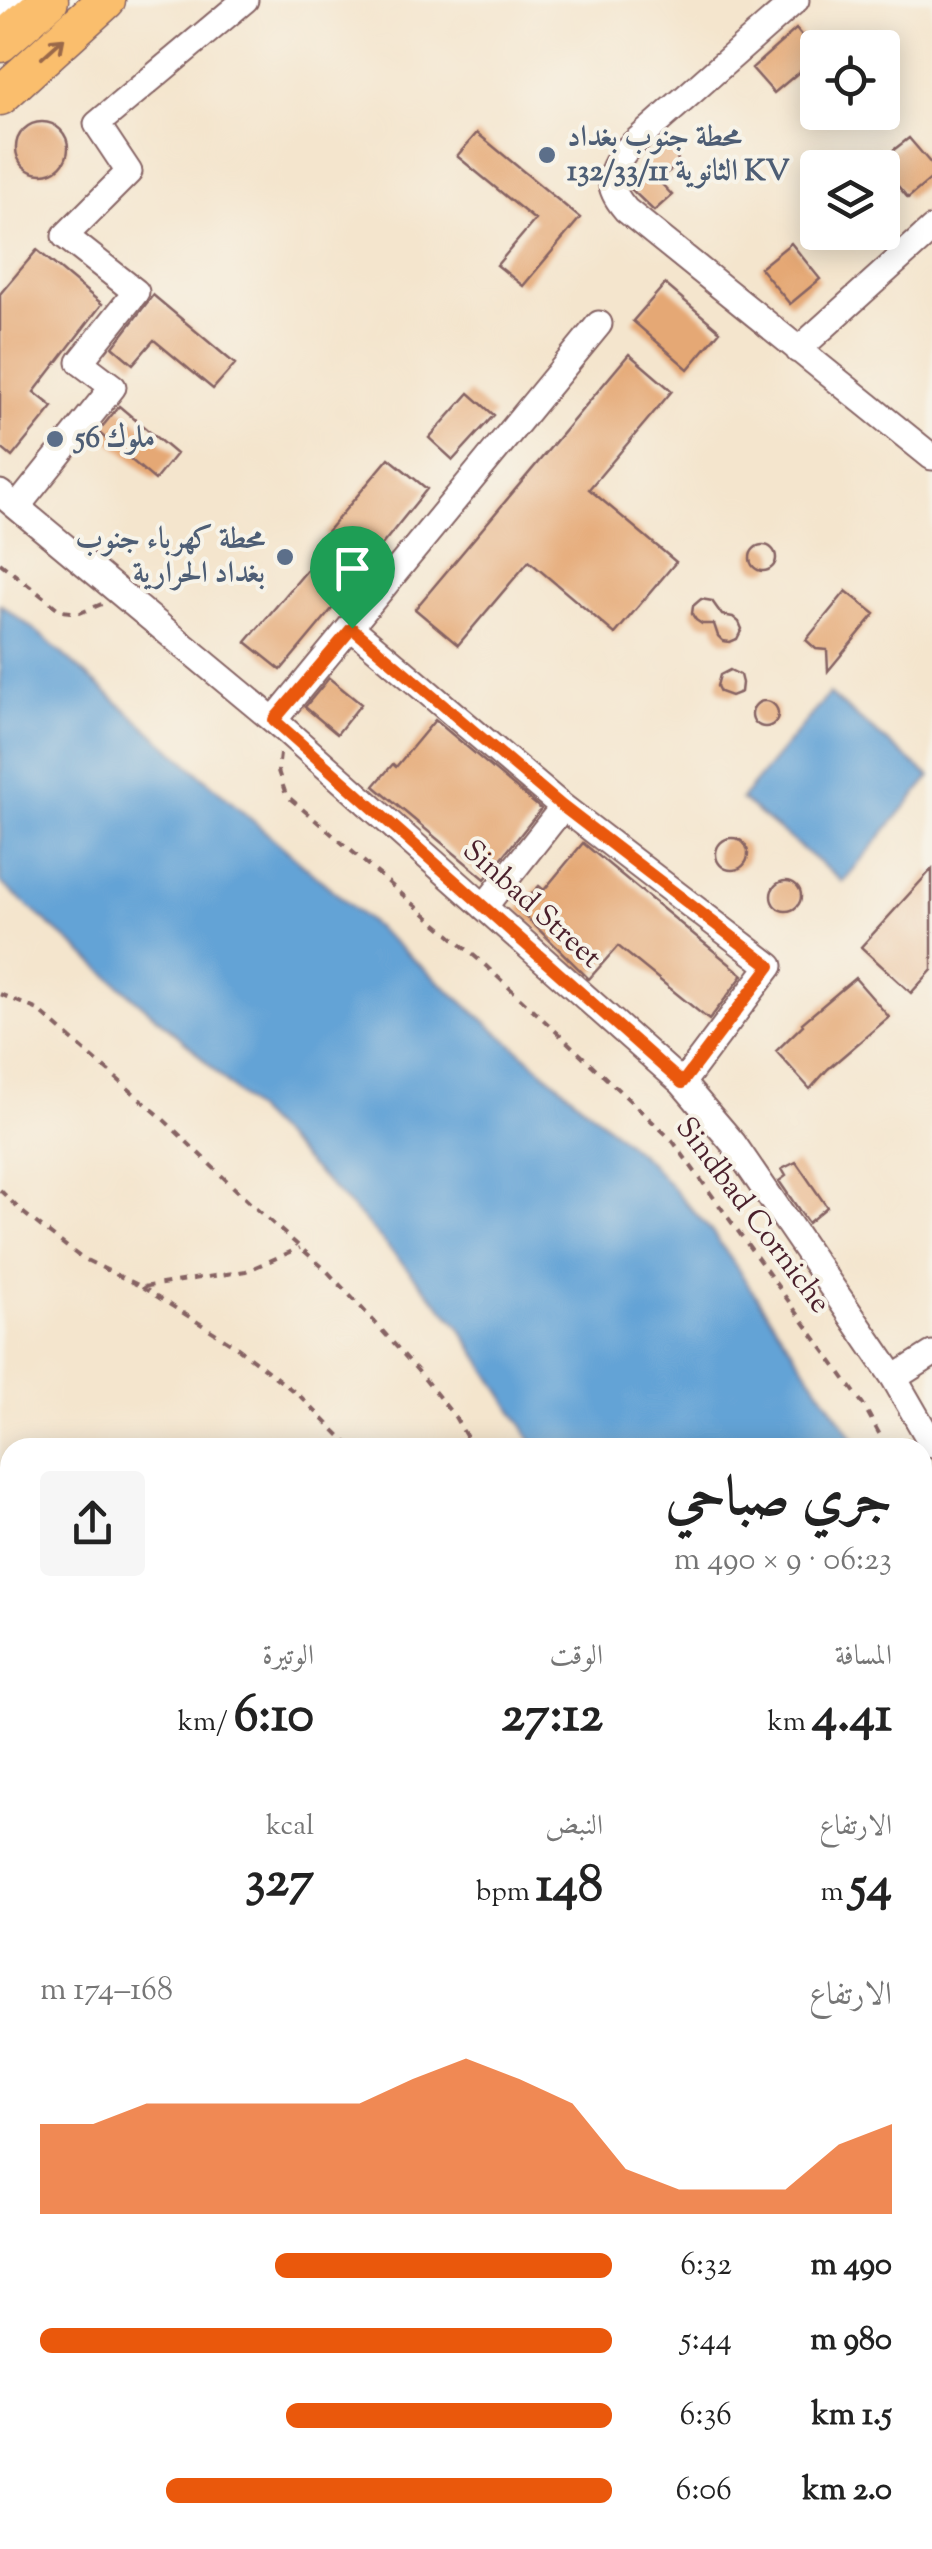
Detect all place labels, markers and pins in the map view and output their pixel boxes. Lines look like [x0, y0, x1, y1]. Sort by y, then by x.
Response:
place label: محطة جنوب بغداد الثانوية 132/33/11 KV [567, 117, 790, 194]
marker: محطة جنوب بغداد الثانوية 132/33/11 KV [536, 144, 558, 166]
place label: ملوك 56 [73, 418, 155, 461]
marker: ملوك 56 [44, 428, 66, 450]
place label: محطة كهرباء جنوب بغداد الحرارية [75, 519, 266, 596]
pin [310, 526, 395, 629]
marker: محطة كهرباء جنوب بغداد الحرارية [274, 546, 296, 568]

